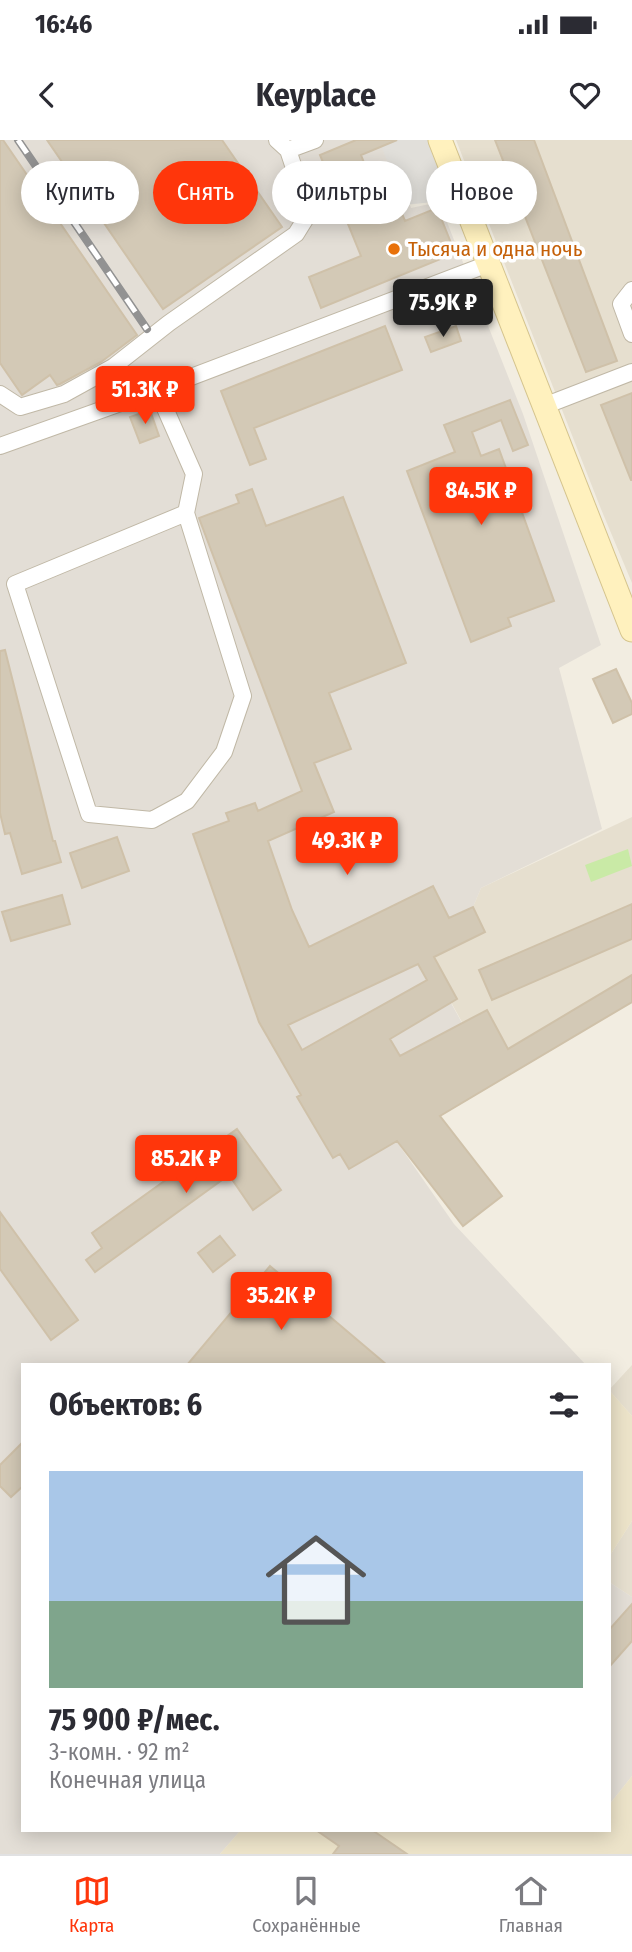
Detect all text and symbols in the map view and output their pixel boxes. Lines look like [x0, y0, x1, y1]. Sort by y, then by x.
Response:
text: 16:46 [35, 9, 92, 40]
icon: back [28, 76, 66, 114]
text: Keyplace [256, 76, 376, 114]
icon: heart [566, 76, 604, 114]
chip: Купить [21, 161, 139, 224]
chip: Снять [153, 161, 258, 224]
chip: Фильтры [272, 161, 412, 224]
chip: Новое [426, 161, 537, 224]
place label: Тысяча и одна ночь [408, 236, 583, 262]
marker: Тысяча и одна ночь [386, 241, 402, 257]
pin: 75.9K ₽ [378, 280, 508, 339]
text: 75.9K ₽ [409, 288, 477, 316]
pin: 51.3K ₽ [80, 366, 210, 426]
text: 51.3K ₽ [112, 375, 178, 403]
pin: 84.5K ₽ [416, 468, 546, 527]
text: 84.5K ₽ [445, 476, 517, 504]
pin: 49.3K ₽ [282, 818, 412, 877]
text: 49.3K ₽ [312, 826, 382, 854]
pin: 85.2K ₽ [121, 1136, 251, 1195]
text: 85.2K ₽ [151, 1144, 221, 1172]
pin: 35.2K ₽ [216, 1272, 346, 1332]
text: 35.2K ₽ [247, 1281, 315, 1309]
icon: filters [545, 1386, 583, 1424]
text: Объектов: 6 [49, 1387, 202, 1423]
icon: home [253, 1517, 379, 1643]
text: 75 900 ₽/мес. [49, 1702, 220, 1738]
text: 3-комн. · 92 m² [49, 1738, 190, 1766]
text: Конечная улица [49, 1766, 206, 1794]
tab: Карта [69, 1872, 114, 1937]
tab: Сохранённые [252, 1872, 361, 1937]
tab: Главная [499, 1872, 563, 1937]

